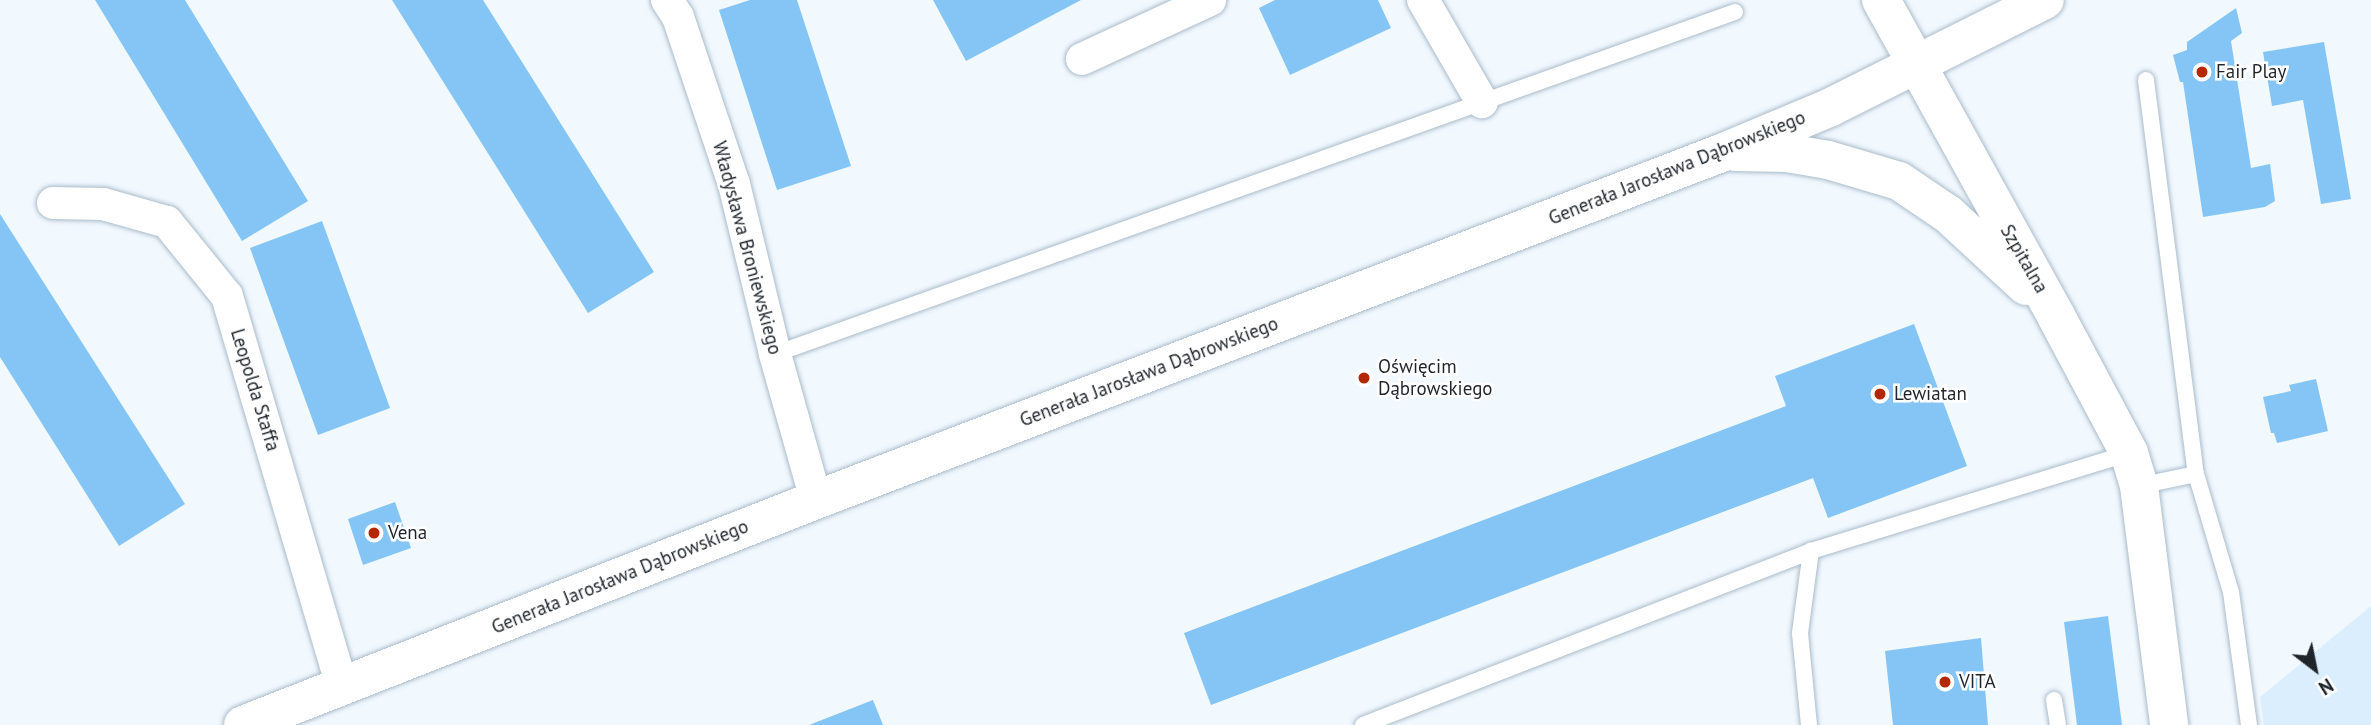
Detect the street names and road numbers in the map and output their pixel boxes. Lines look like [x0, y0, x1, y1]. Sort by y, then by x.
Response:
street label: Generała Jarosława Dąbrowskiego [1545, 106, 1809, 230]
street label: Władysława Broniewskiego [708, 139, 786, 357]
street label: Szpitalna [1995, 221, 2053, 297]
street label: Generała Jarosława Dąbrowskiego [1017, 312, 1281, 432]
street label: Leopolda Staffa [226, 326, 284, 454]
street label: Generała Jarosława Dąbrowskiego [488, 515, 752, 639]

